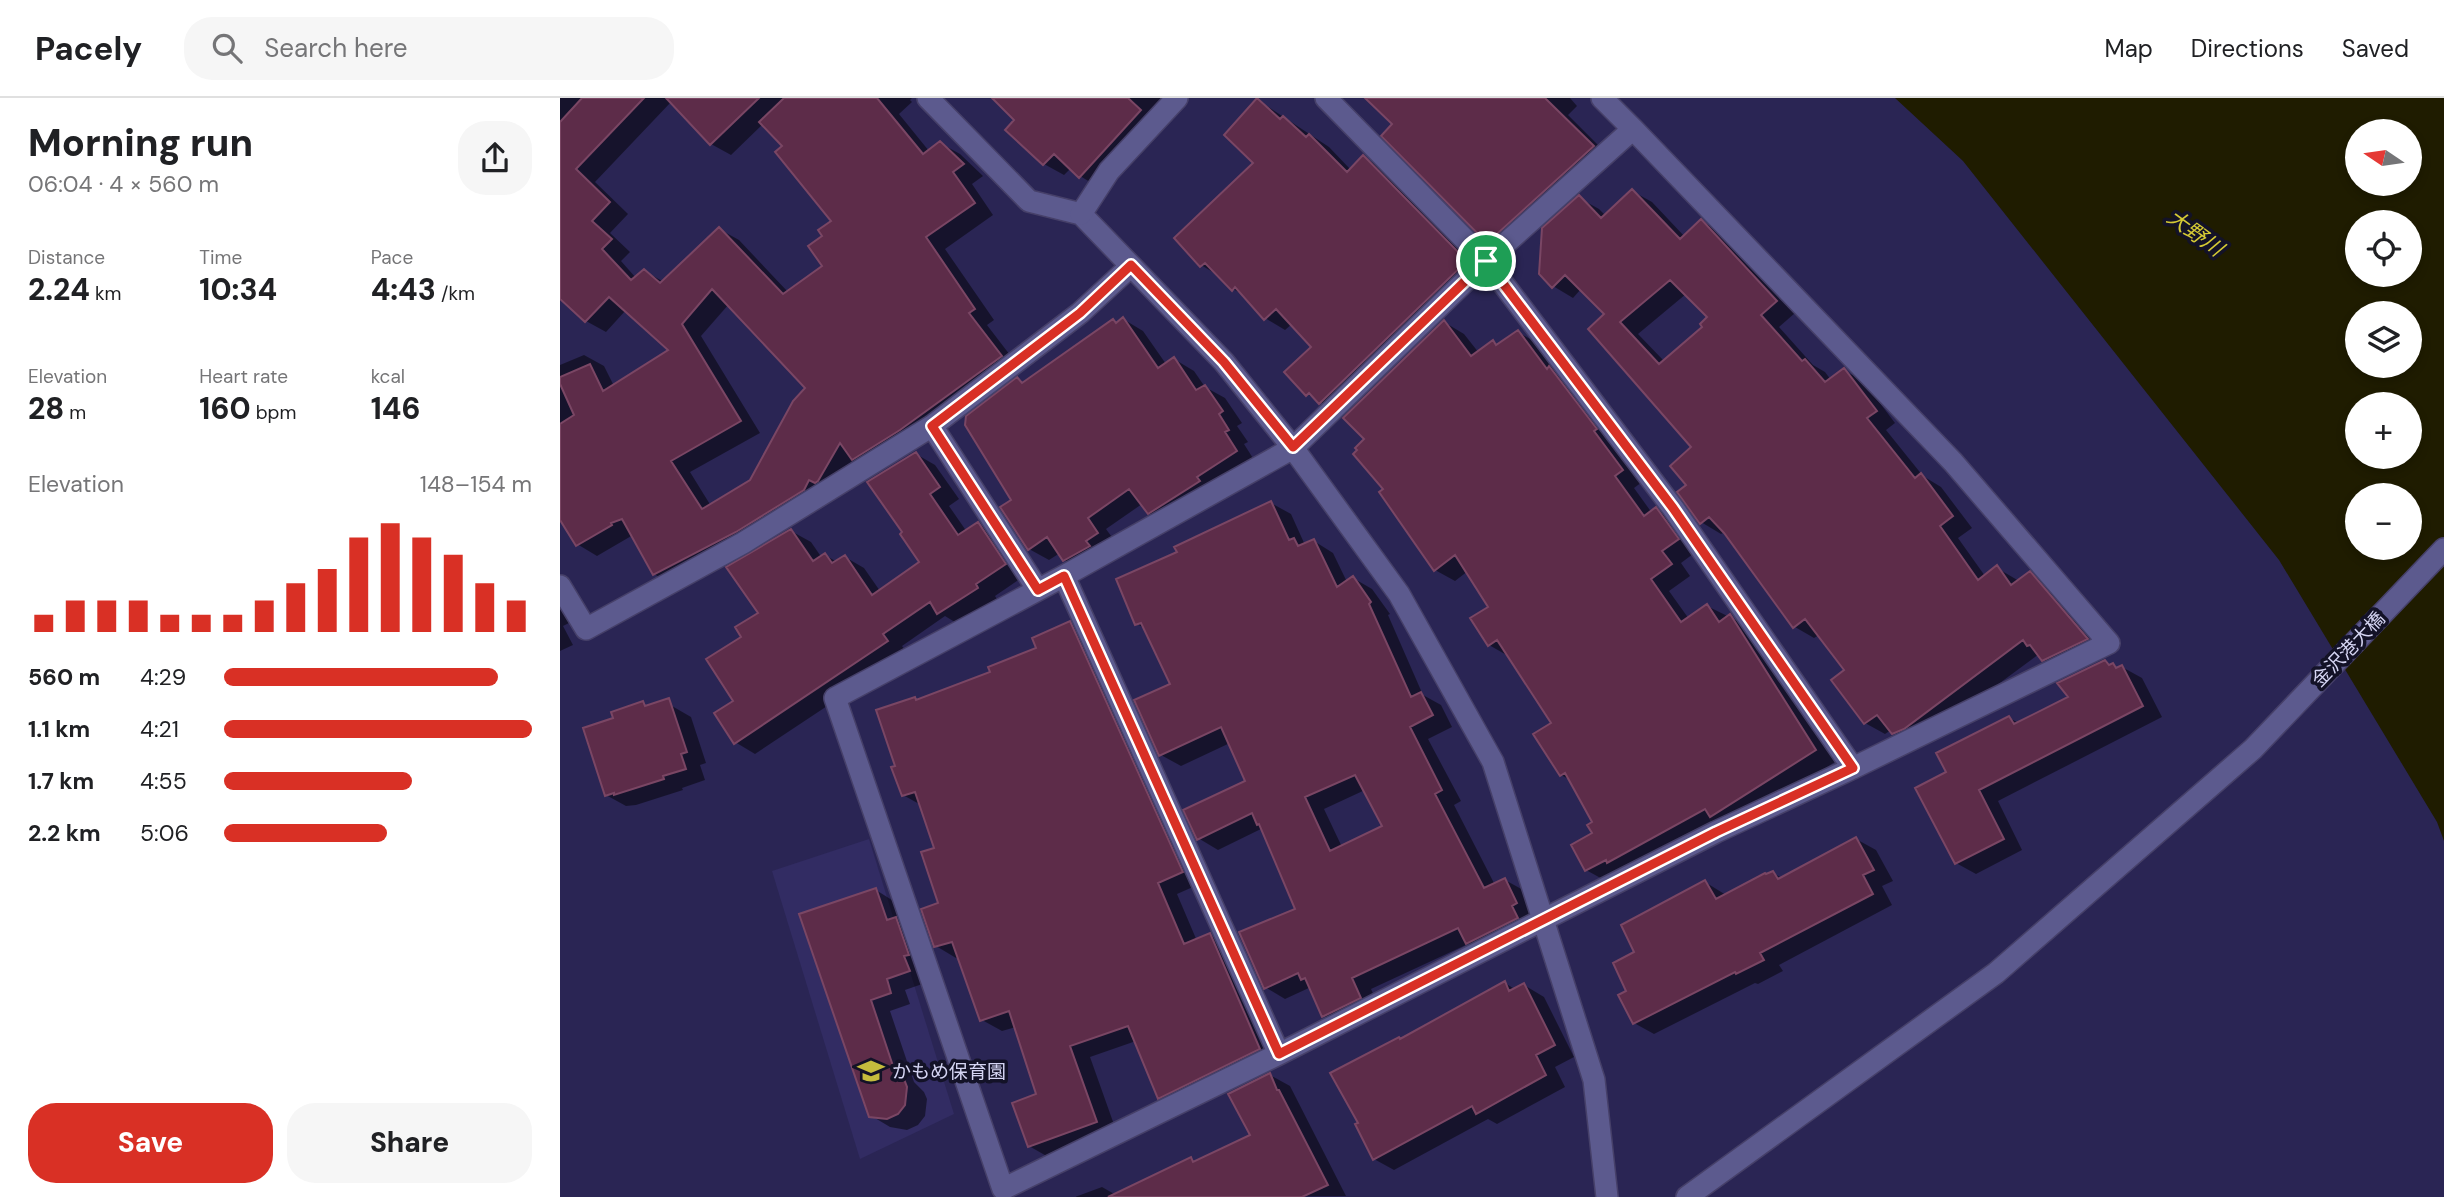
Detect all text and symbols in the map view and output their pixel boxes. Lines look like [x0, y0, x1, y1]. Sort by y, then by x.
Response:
search box [184, 17, 674, 80]
text: Pacely [35, 27, 142, 70]
icon: search [208, 29, 246, 67]
text: Search here [264, 31, 408, 65]
text: Map [2105, 33, 2153, 64]
text: Directions [2191, 33, 2304, 64]
text: Saved [2342, 33, 2409, 64]
text: Morning run [28, 118, 253, 168]
north arrow [2345, 119, 2422, 196]
map controls [2345, 119, 2422, 560]
button: share [458, 121, 532, 195]
text: 06:04 · 4 × 560 m [28, 169, 219, 199]
water label: 大野川 [2161, 203, 2230, 264]
button: locate [2345, 210, 2422, 287]
pin [1456, 231, 1516, 291]
icon: arrive [1467, 242, 1505, 280]
text: Distance [28, 245, 105, 270]
text: Time [199, 245, 242, 270]
text: Pace [371, 245, 413, 270]
text: 2.24 [28, 270, 90, 309]
text: 10:34 [199, 270, 277, 309]
text: 4:43 [371, 270, 436, 309]
text: km [90, 281, 121, 306]
text: /km [436, 281, 475, 306]
button: layers [2345, 301, 2422, 378]
text: Elevation [28, 364, 107, 389]
text: Heart rate [199, 364, 288, 389]
text: kcal [371, 364, 405, 389]
text: 28 [28, 389, 64, 428]
text: 160 [199, 389, 251, 428]
text: 146 [371, 389, 420, 428]
button: + [2345, 392, 2422, 469]
text: m [64, 400, 86, 425]
text: bpm [251, 400, 296, 425]
text: Elevation [28, 469, 124, 499]
text: 148–154 m [420, 469, 532, 499]
button: − [2345, 483, 2422, 560]
street label: 金沢港大橋 [2306, 606, 2390, 692]
text: 560 m [28, 662, 100, 692]
text: 4:29 [140, 662, 186, 692]
text: 1.1 km [28, 714, 90, 744]
text: 4:21 [140, 714, 179, 744]
text: 1.7 km [28, 766, 94, 796]
text: 4:55 [140, 766, 187, 796]
text: 2.2 km [28, 818, 101, 848]
text: 5:06 [140, 818, 189, 848]
school or university icon: かもめ保育園 [856, 1056, 886, 1086]
place label: かもめ保育園 [892, 1059, 1006, 1084]
button: Save [28, 1103, 273, 1183]
button: Share [287, 1103, 532, 1183]

